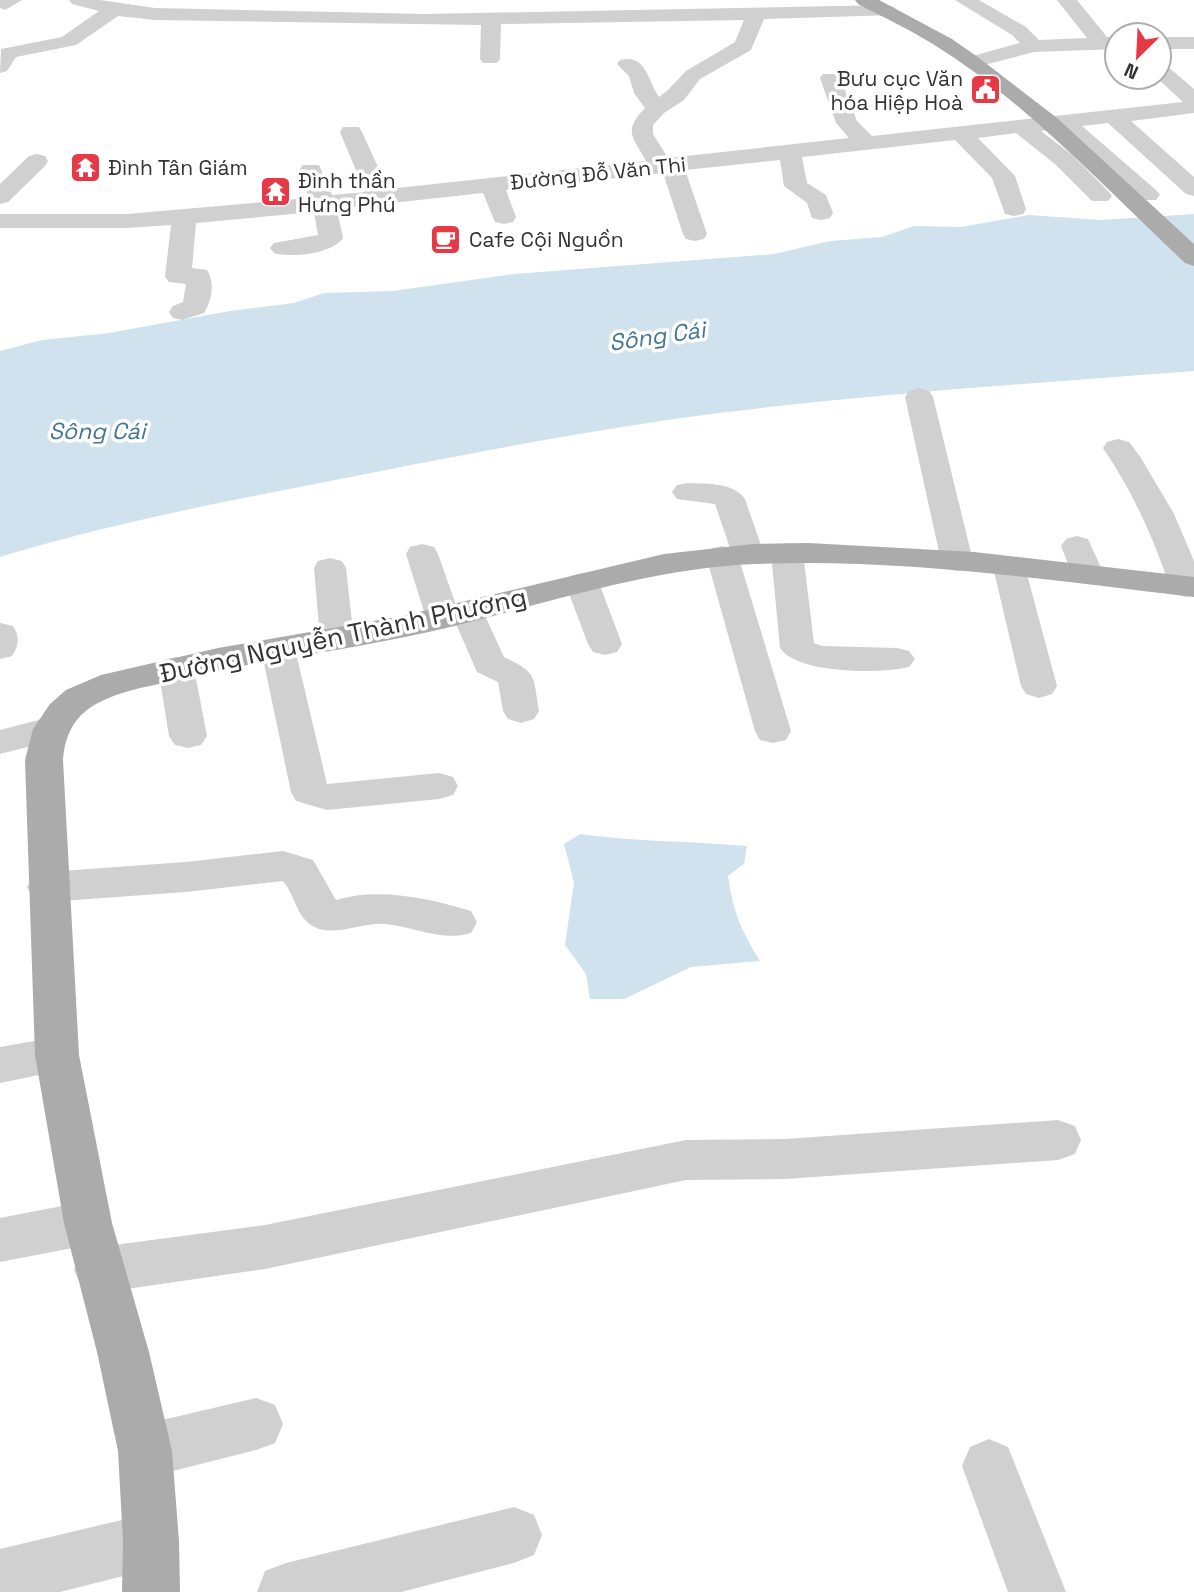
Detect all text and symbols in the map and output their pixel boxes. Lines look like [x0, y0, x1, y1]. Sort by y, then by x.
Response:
north arrow [1103, 21, 1173, 91]
text: N [1120, 57, 1142, 85]
place label: Bưu cục Văn hóa Hiệp Hoà [831, 65, 963, 116]
public building icon: Bưu cục Văn hóa Hiệp Hoà [969, 73, 1003, 107]
temple icon: Đình Tân Giám [68, 150, 102, 184]
street label: Đường Đỗ Văn Thi [509, 150, 687, 196]
place label: Đình Tân Giám [108, 154, 248, 181]
place label: Đình thần Hưng Phú [298, 167, 396, 218]
temple icon: Đình thần Hưng Phú [258, 175, 292, 209]
cafe icon: Cafe Cội Nguồn [429, 222, 463, 256]
place label: Cafe Cội Nguồn [469, 226, 624, 253]
water label: Sông Cái [607, 314, 709, 358]
water label: Sông Cái [49, 416, 148, 446]
street label: Đường Nguyễn Thành Phương [156, 579, 530, 691]

